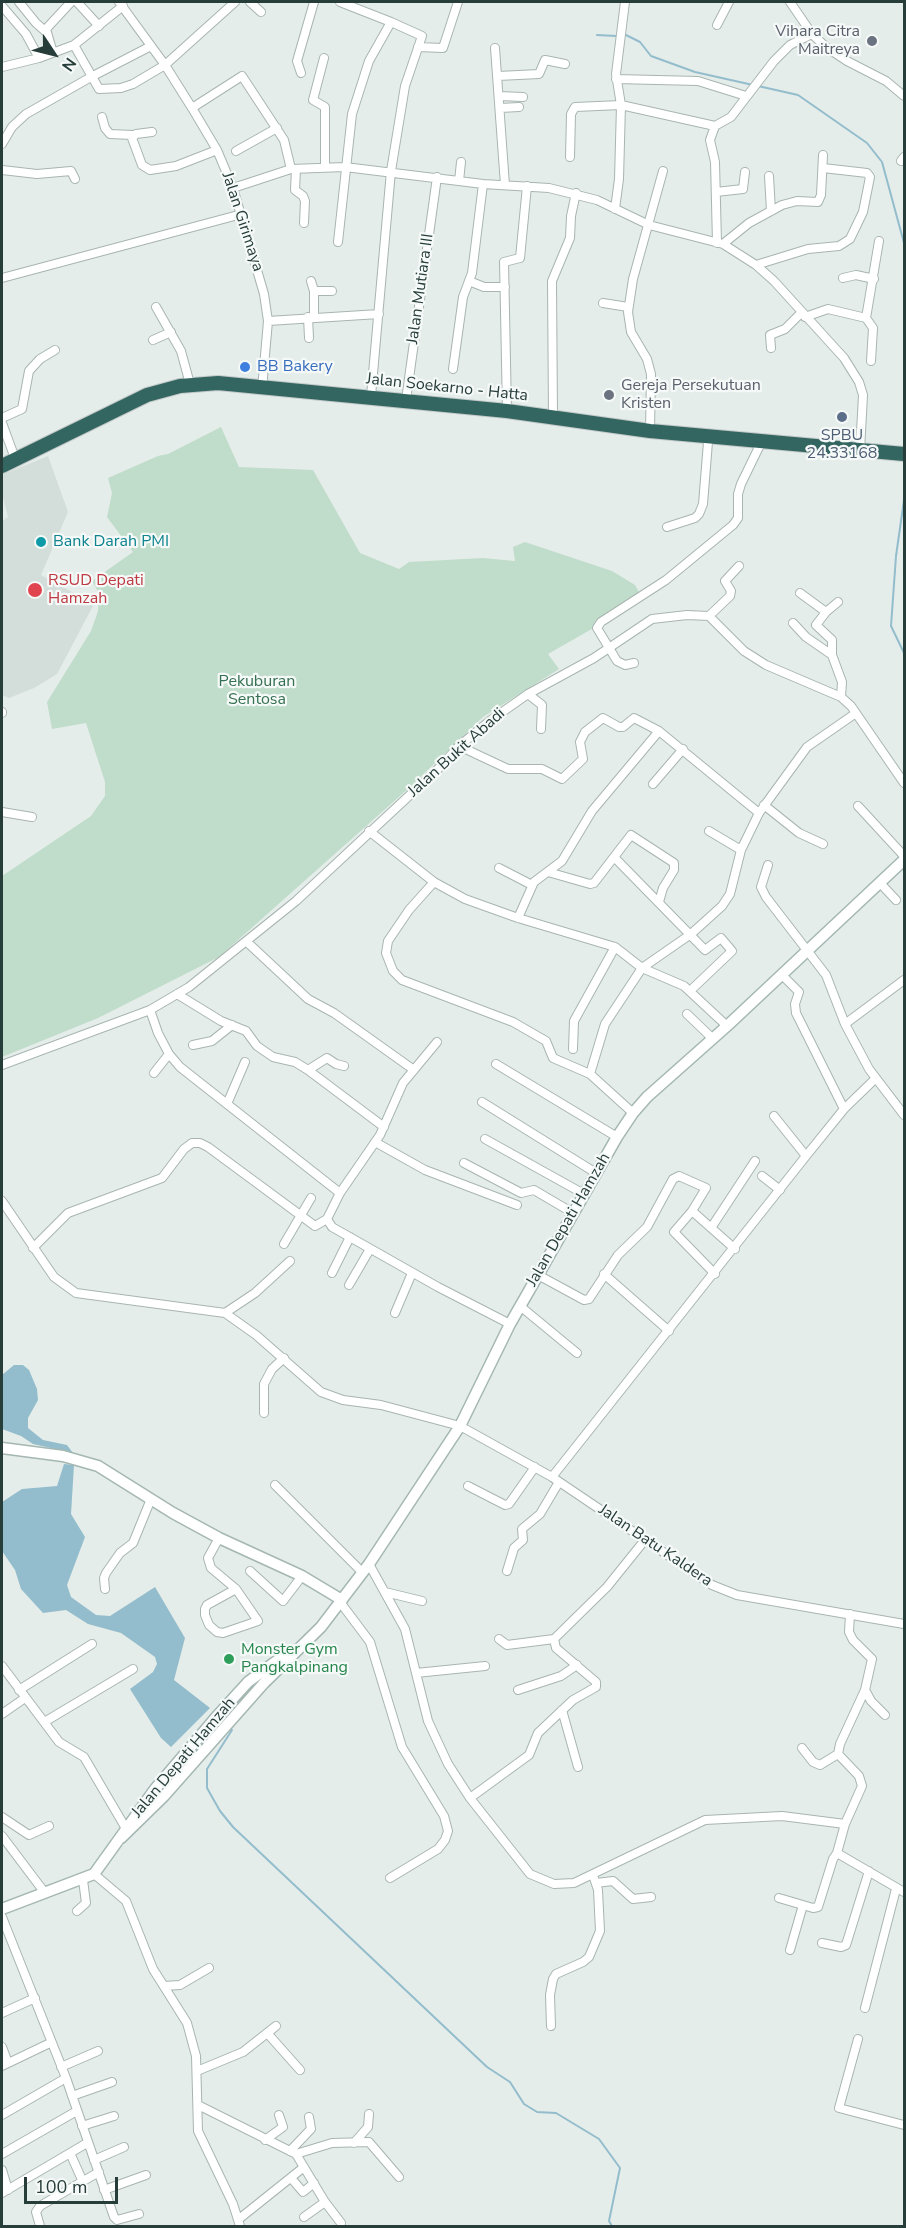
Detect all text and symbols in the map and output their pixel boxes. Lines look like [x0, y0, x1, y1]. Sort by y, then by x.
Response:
place label: Vihara Citra Maitreya [775, 22, 860, 60]
north arrow [24, 24, 84, 84]
marker: Vihara Citra Maitreya [865, 34, 879, 48]
text: N [56, 53, 81, 76]
street label: Jalan Girimaya [217, 170, 267, 274]
street label: Jalan Mutiara III [404, 233, 438, 345]
place label: BB Bakery [257, 357, 333, 377]
marker: BB Bakery [238, 360, 252, 374]
street label: Jalan Soekarno - Hatta [365, 370, 529, 406]
place label: Gereja Persekutuan Kristen [621, 376, 761, 414]
marker: Gereja Persekutuan Kristen [602, 388, 616, 402]
marker: SPBU 24.33168 [835, 410, 849, 424]
place label: SPBU 24.33168 [807, 426, 877, 464]
place label: Bank Darah PMI [53, 532, 169, 552]
marker: Bank Darah PMI [34, 535, 48, 549]
place label: RSUD Depati Hamzah [48, 571, 144, 609]
marker: RSUD Depati Hamzah [26, 581, 44, 599]
park label: Pekuburan Sentosa [219, 672, 295, 710]
street label: Jalan Bukit Abadi [405, 704, 509, 802]
street label: Jalan Depati Hamzah [523, 1150, 615, 1290]
street label: Jalan Batu Kaldera [594, 1501, 716, 1591]
place label: Monster Gym Pangkalpinang [241, 1640, 348, 1678]
marker: Monster Gym Pangkalpinang [222, 1652, 236, 1666]
street label: Jalan Depati Hamzah [128, 1694, 240, 1822]
scale bar [27, 2165, 122, 2203]
text: 100 m [35, 2175, 87, 2199]

